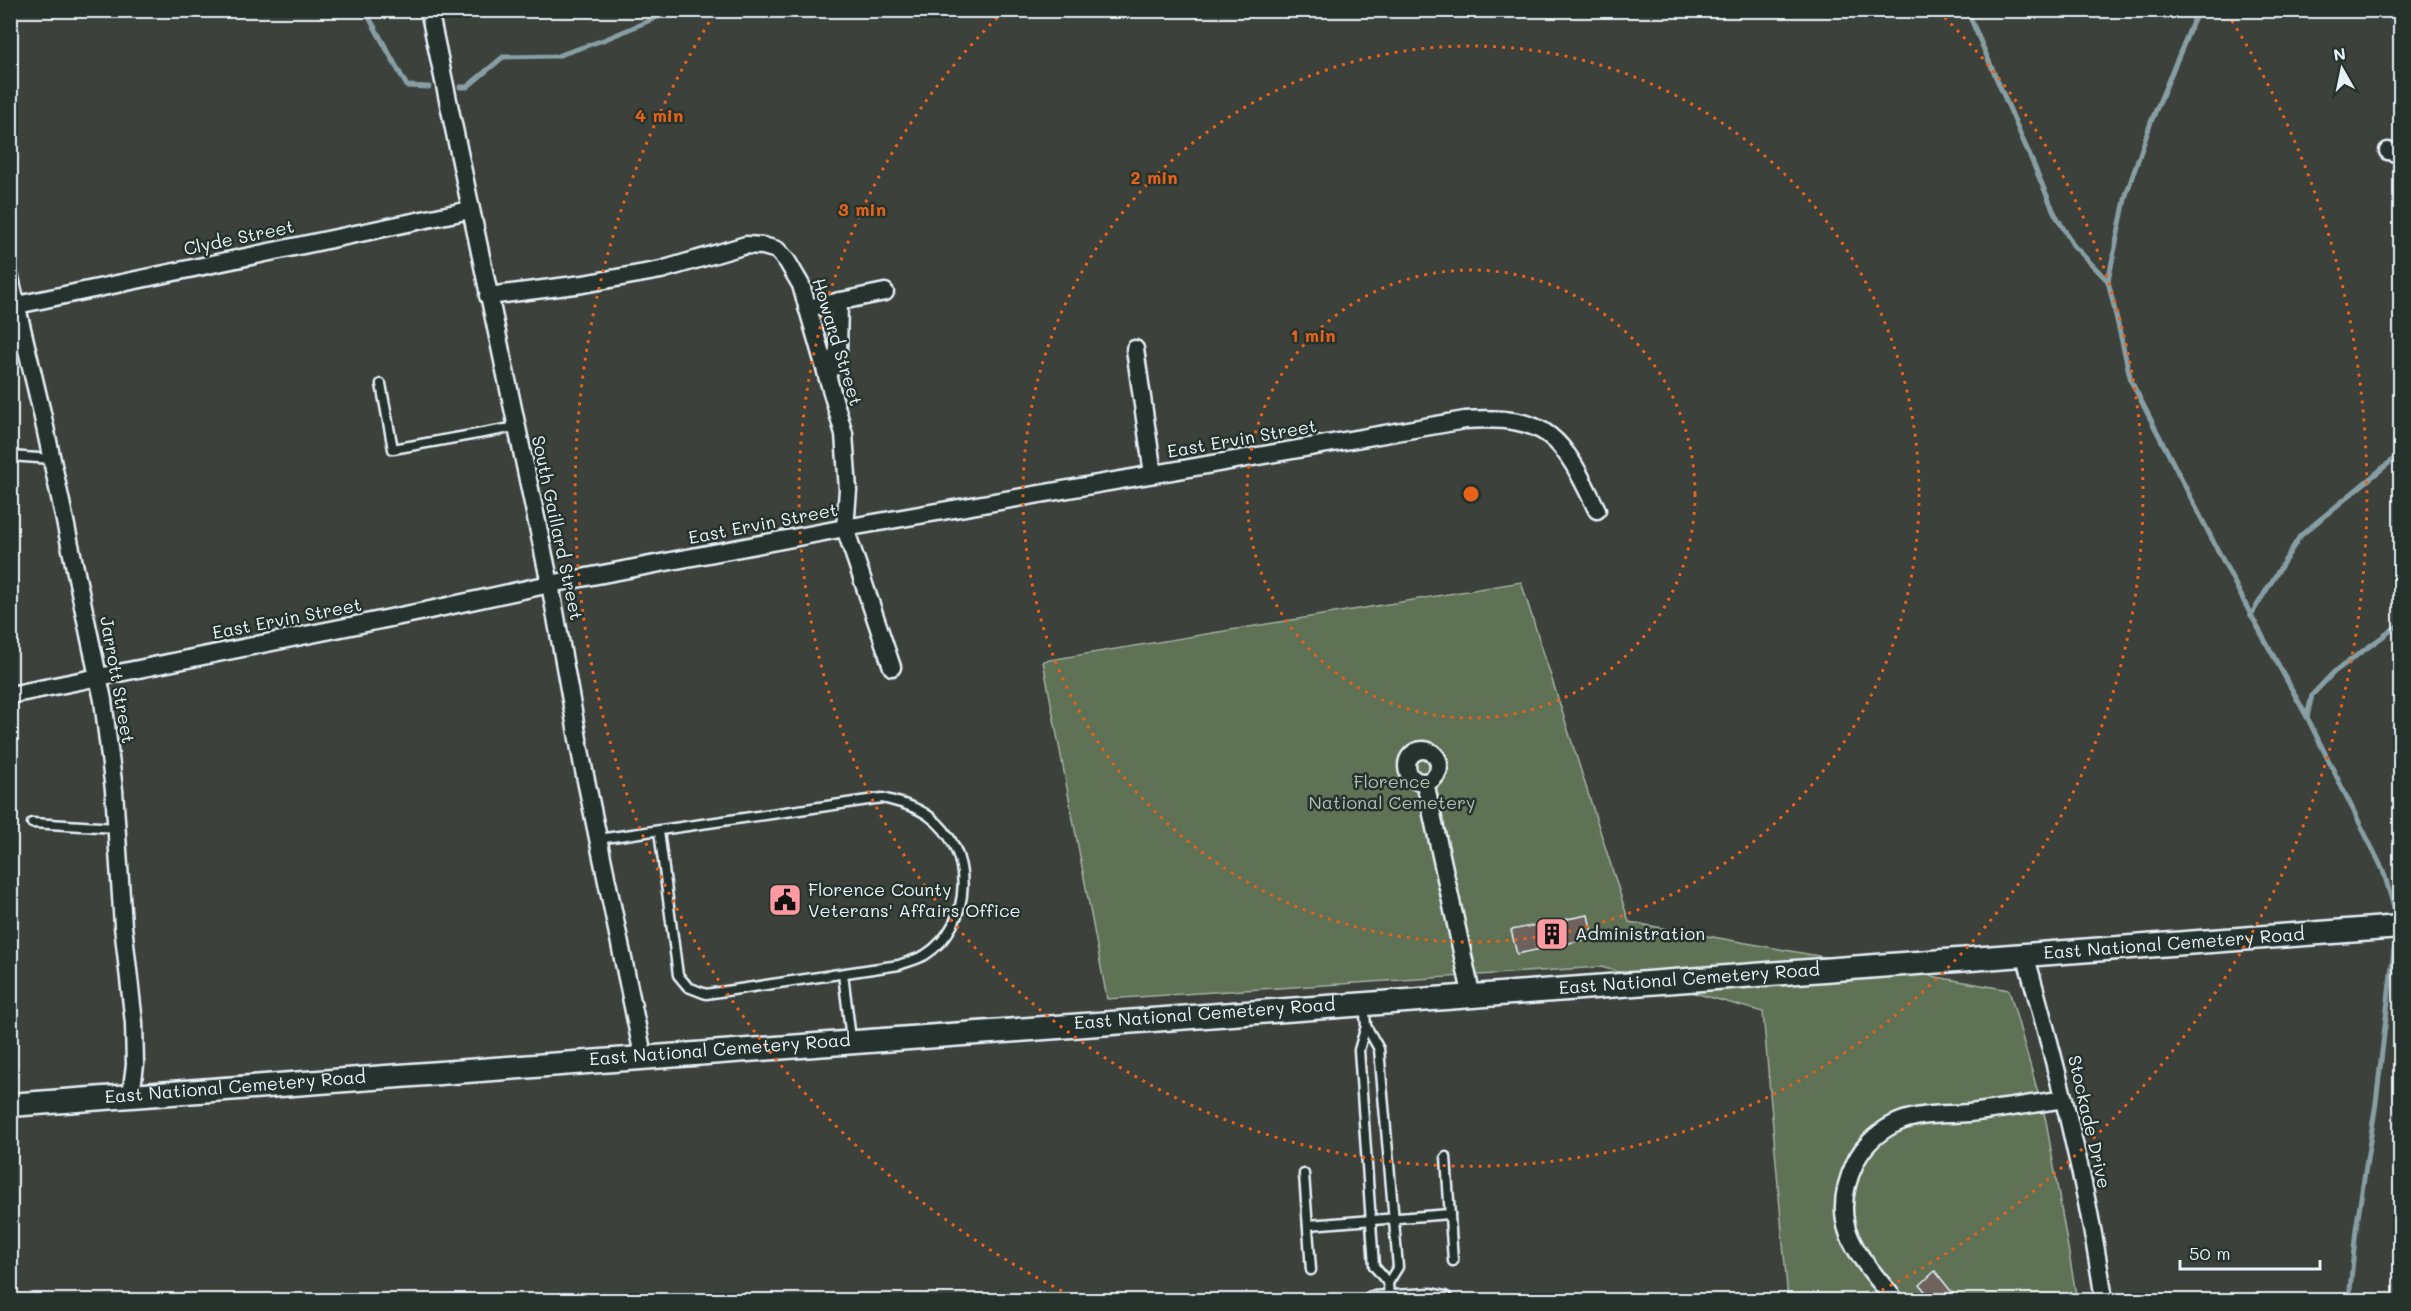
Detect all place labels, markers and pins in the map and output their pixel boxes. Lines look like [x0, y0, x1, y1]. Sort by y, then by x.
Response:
centre of rings [1461, 484, 1481, 504]
place label: Florence County Veterans' Affairs Office [808, 877, 1021, 922]
public building icon: Florence County Veterans' Affairs Office [767, 882, 803, 918]
building icon: Administration [1534, 916, 1570, 952]
place label: Administration [1575, 921, 1705, 945]

